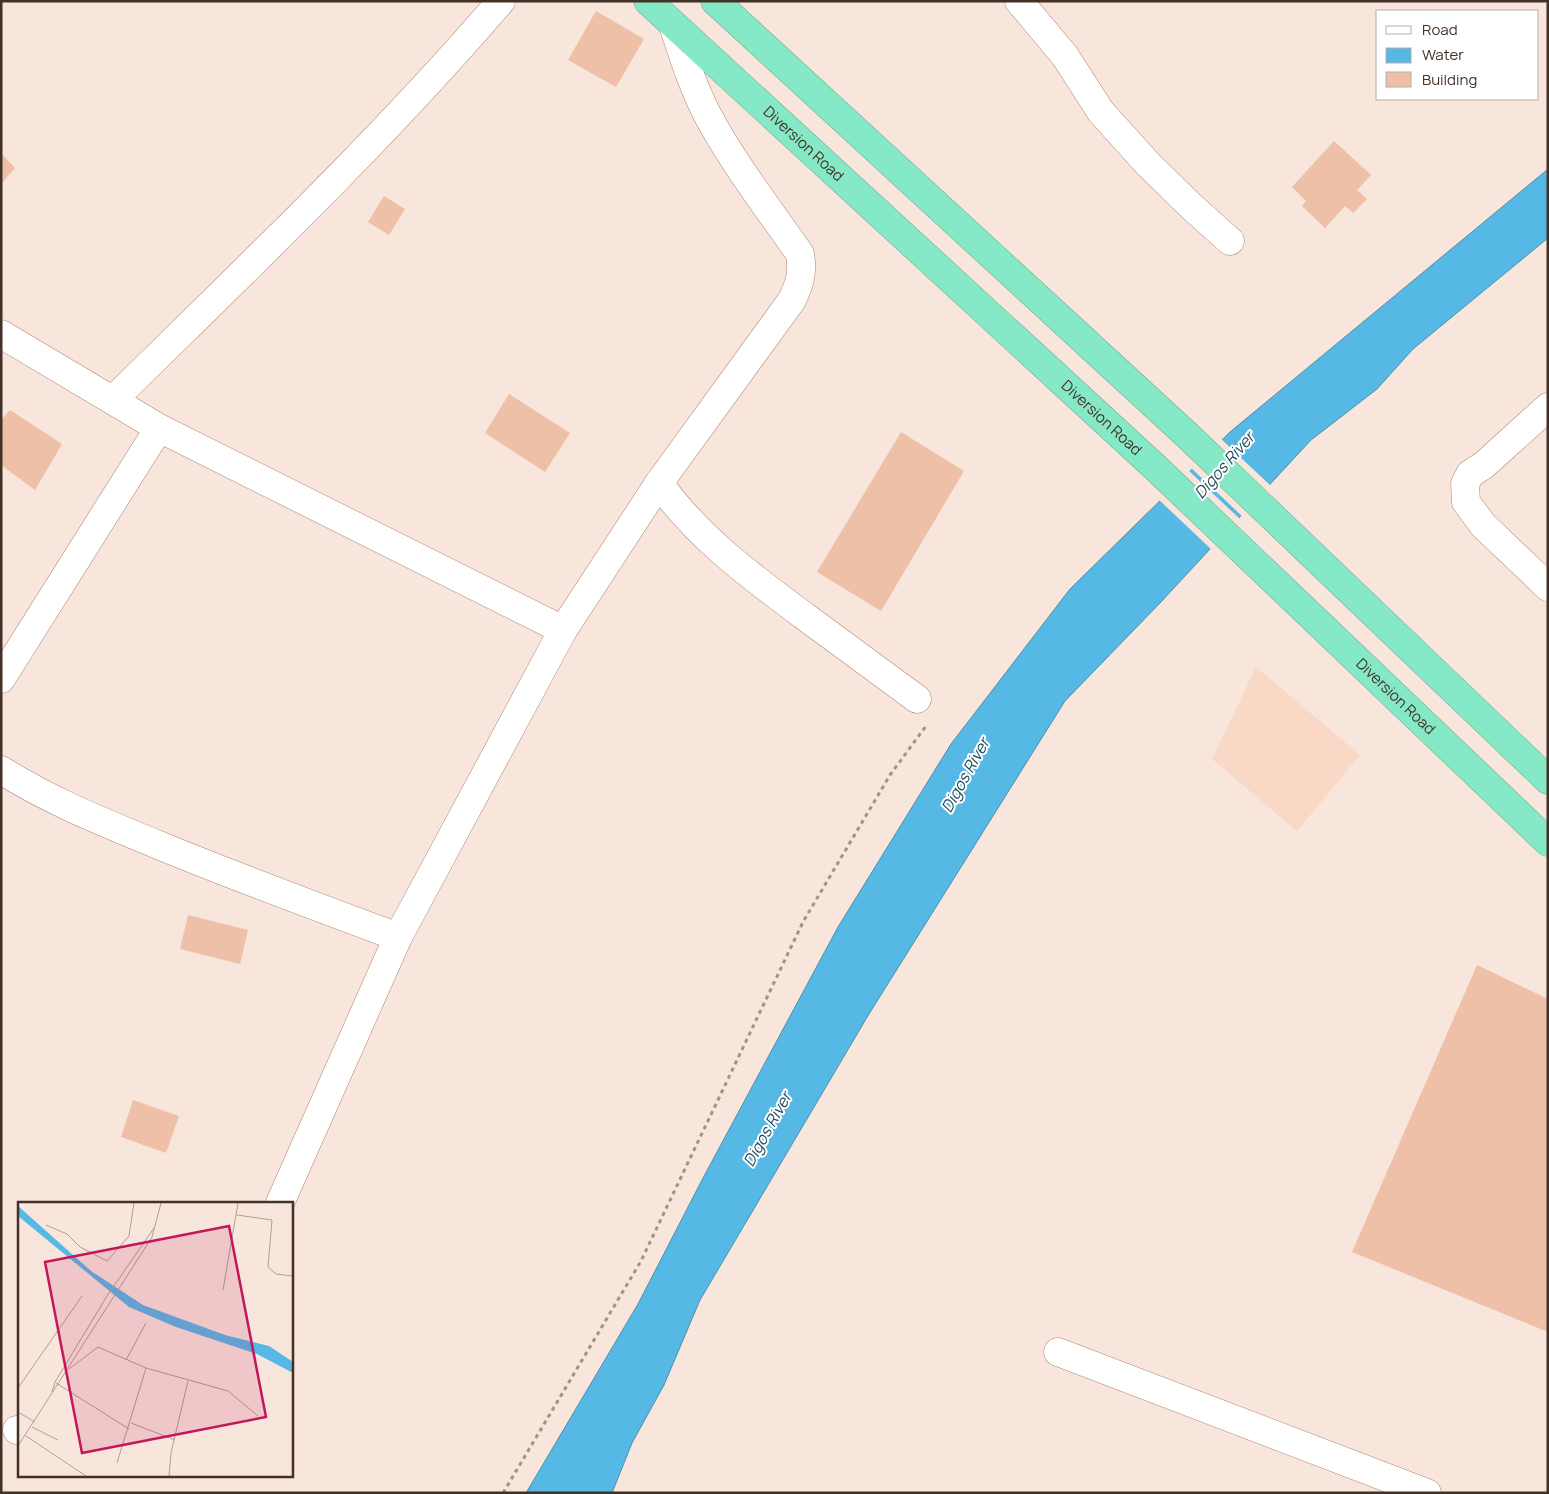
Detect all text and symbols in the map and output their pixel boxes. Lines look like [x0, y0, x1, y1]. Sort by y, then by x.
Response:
legend [1376, 10, 1539, 100]
text: Road [1422, 19, 1458, 40]
text: Water [1422, 44, 1464, 65]
text: Building [1422, 69, 1477, 90]
street label: Diversion Road [759, 101, 849, 186]
street label: Diversion Road [1057, 375, 1147, 460]
water label: Digos River [1189, 425, 1261, 503]
street label: Diversion Road [1351, 653, 1440, 739]
water label: Digos River [936, 732, 996, 816]
water label: Digos River [738, 1086, 798, 1170]
inset map [18, 1202, 292, 1476]

